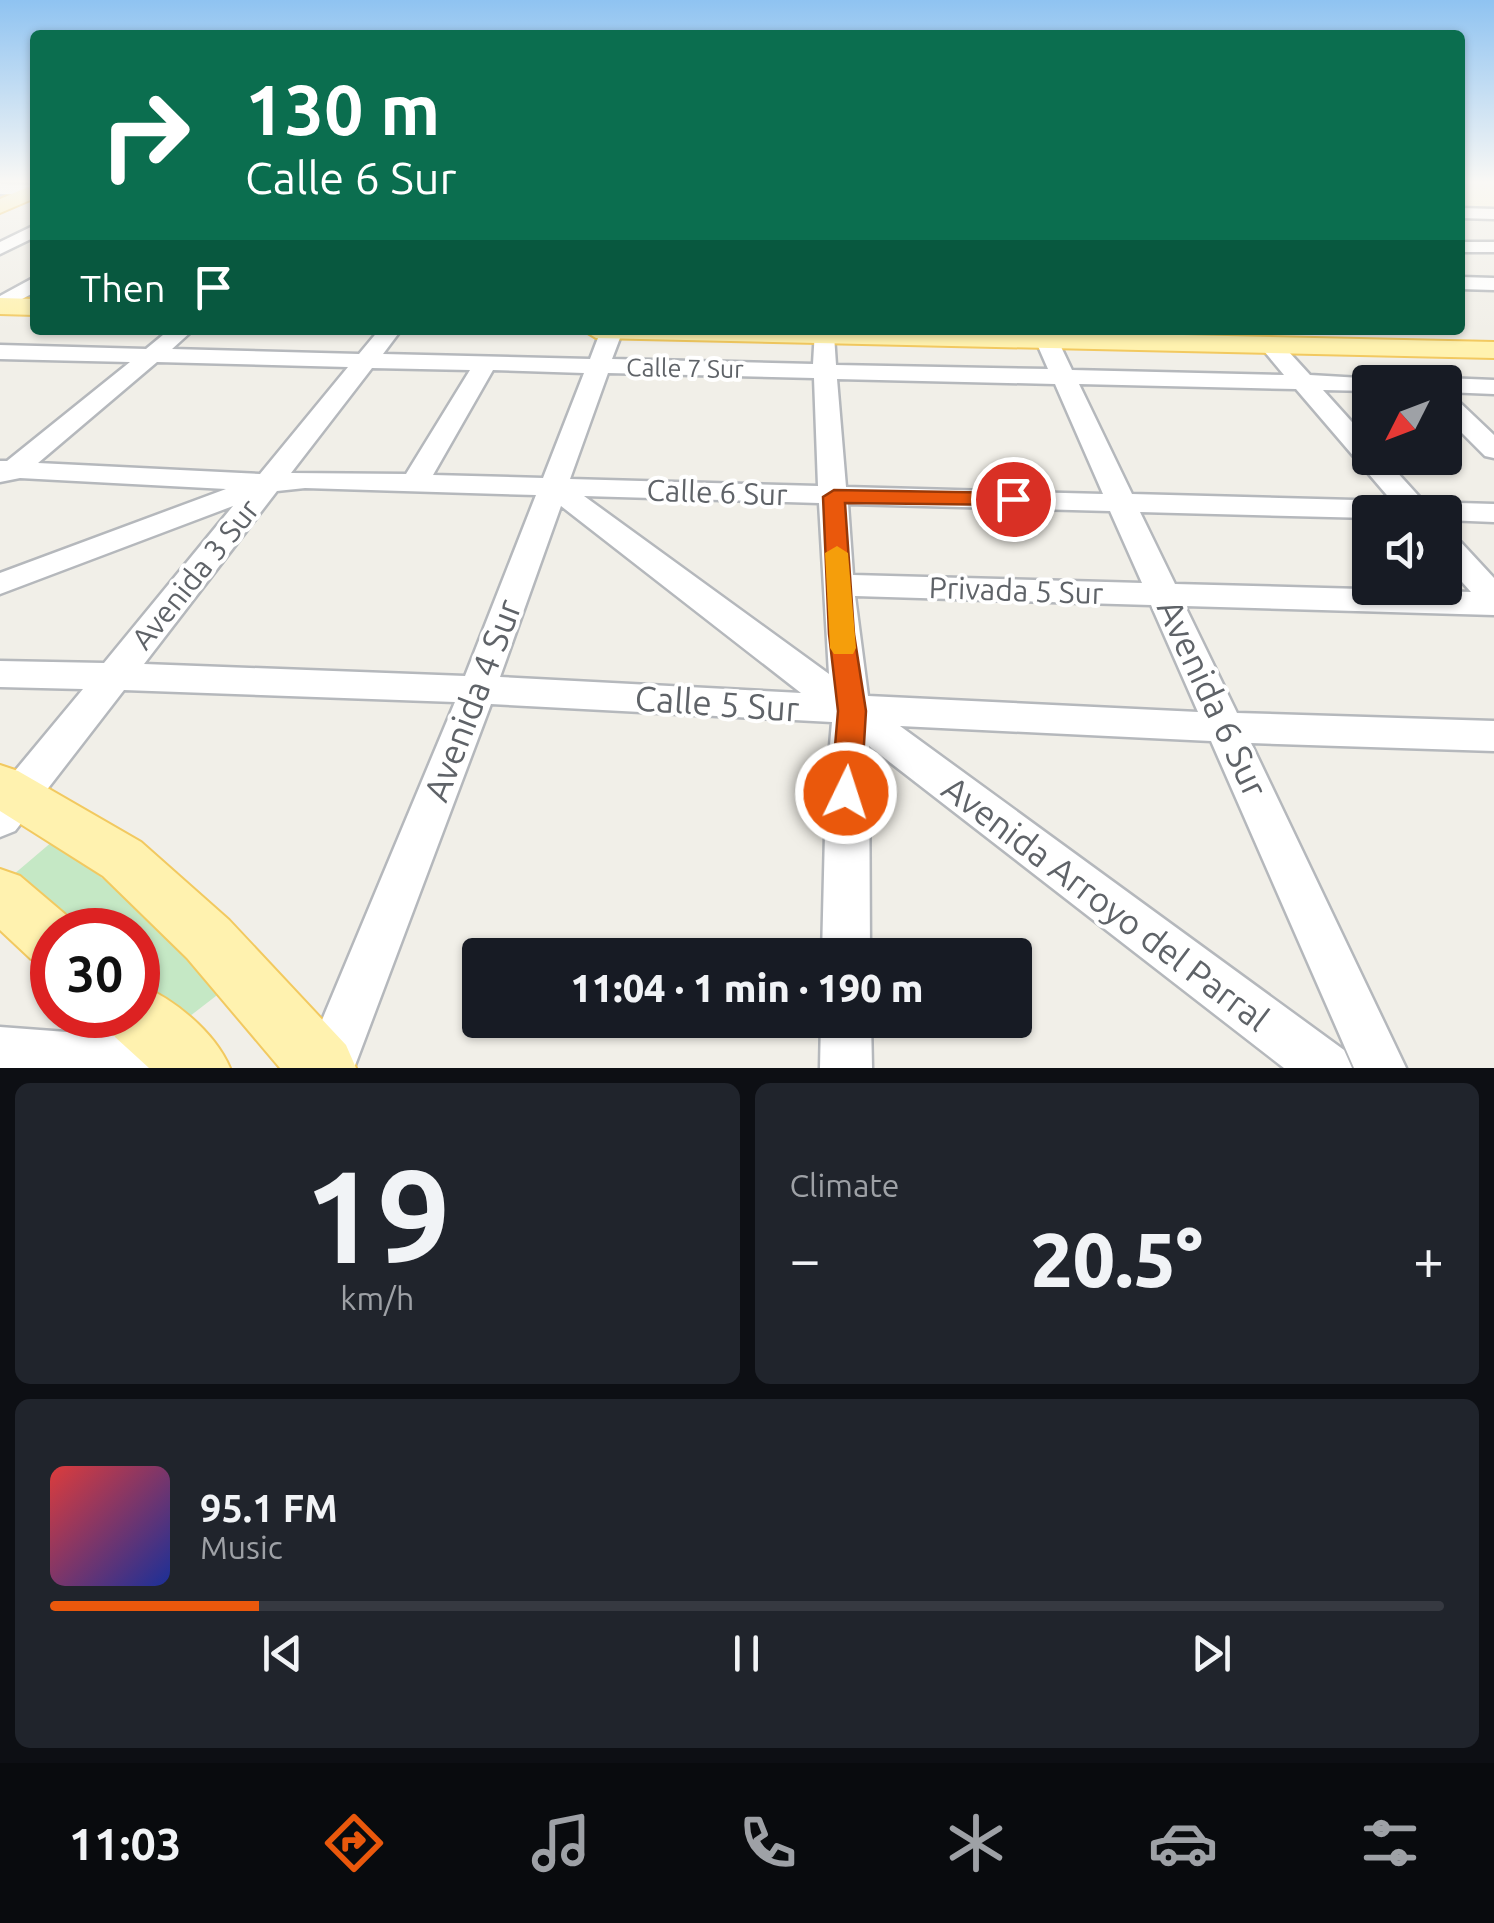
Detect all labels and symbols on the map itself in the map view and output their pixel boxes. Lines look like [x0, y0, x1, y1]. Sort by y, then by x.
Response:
street label: Calle 7 Sur [626, 353, 745, 383]
north arrow [1352, 365, 1462, 475]
pin [971, 457, 1056, 542]
street label: Calle 6 Sur [646, 473, 789, 511]
street label: Avenida 3 Sur [124, 492, 266, 656]
street label: Privada 5 Sur [928, 570, 1104, 610]
street label: Avenida 4 Sur [415, 593, 529, 807]
street label: Avenida 6 Sur [1150, 593, 1276, 803]
street label: Calle 5 Sur [634, 677, 800, 729]
position arrow [794, 741, 898, 845]
street label: Avenida Arroyo del Parral [935, 767, 1277, 1039]
speed limit sign: 30 [30, 908, 160, 1038]

